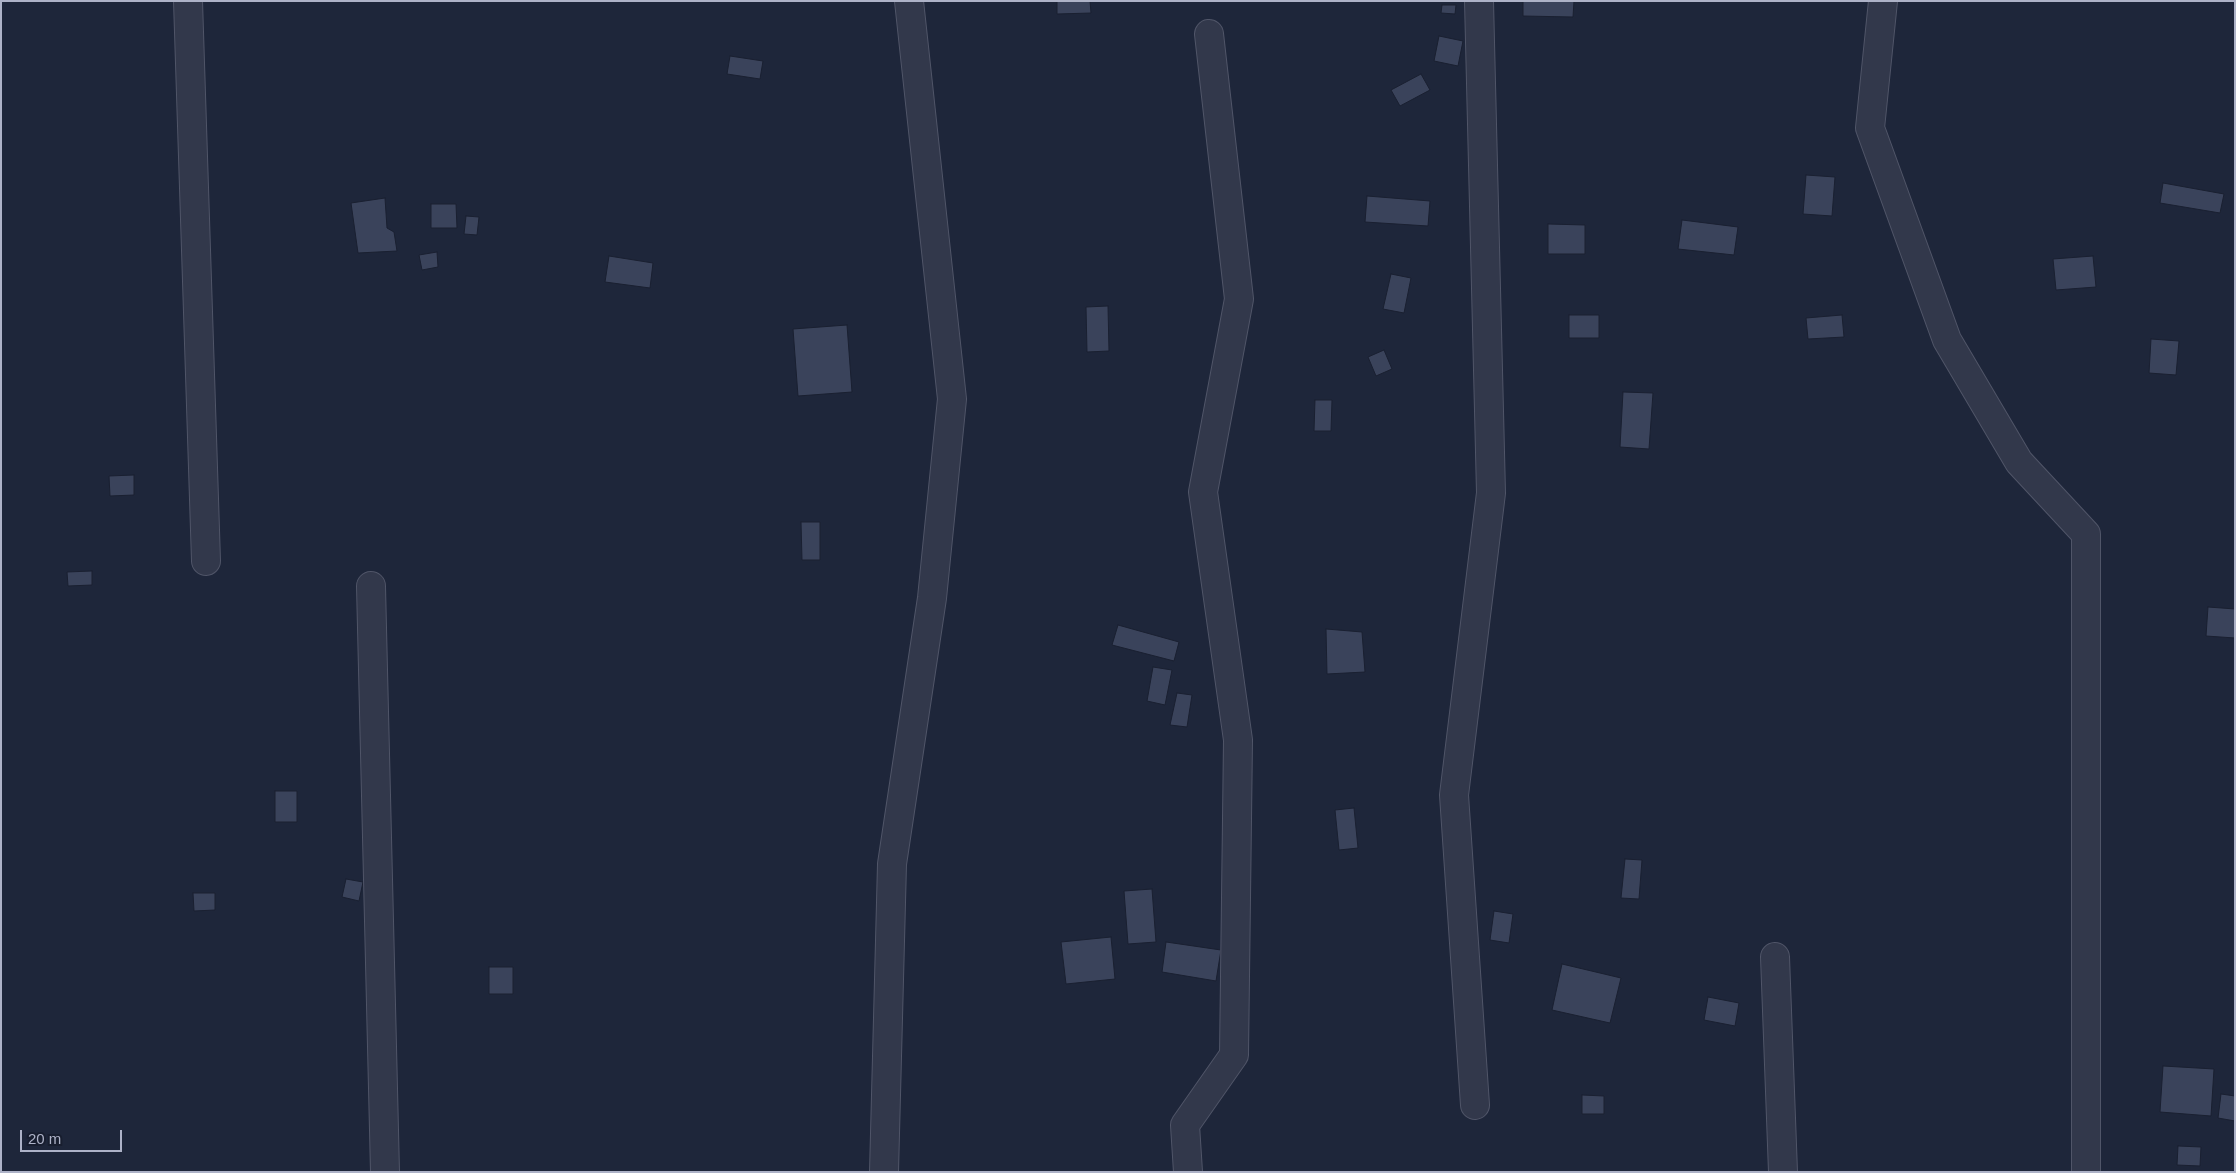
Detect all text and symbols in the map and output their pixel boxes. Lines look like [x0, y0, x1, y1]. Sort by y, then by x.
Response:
scale bar [22, 1120, 125, 1152]
text: 20 m [28, 1130, 61, 1147]

